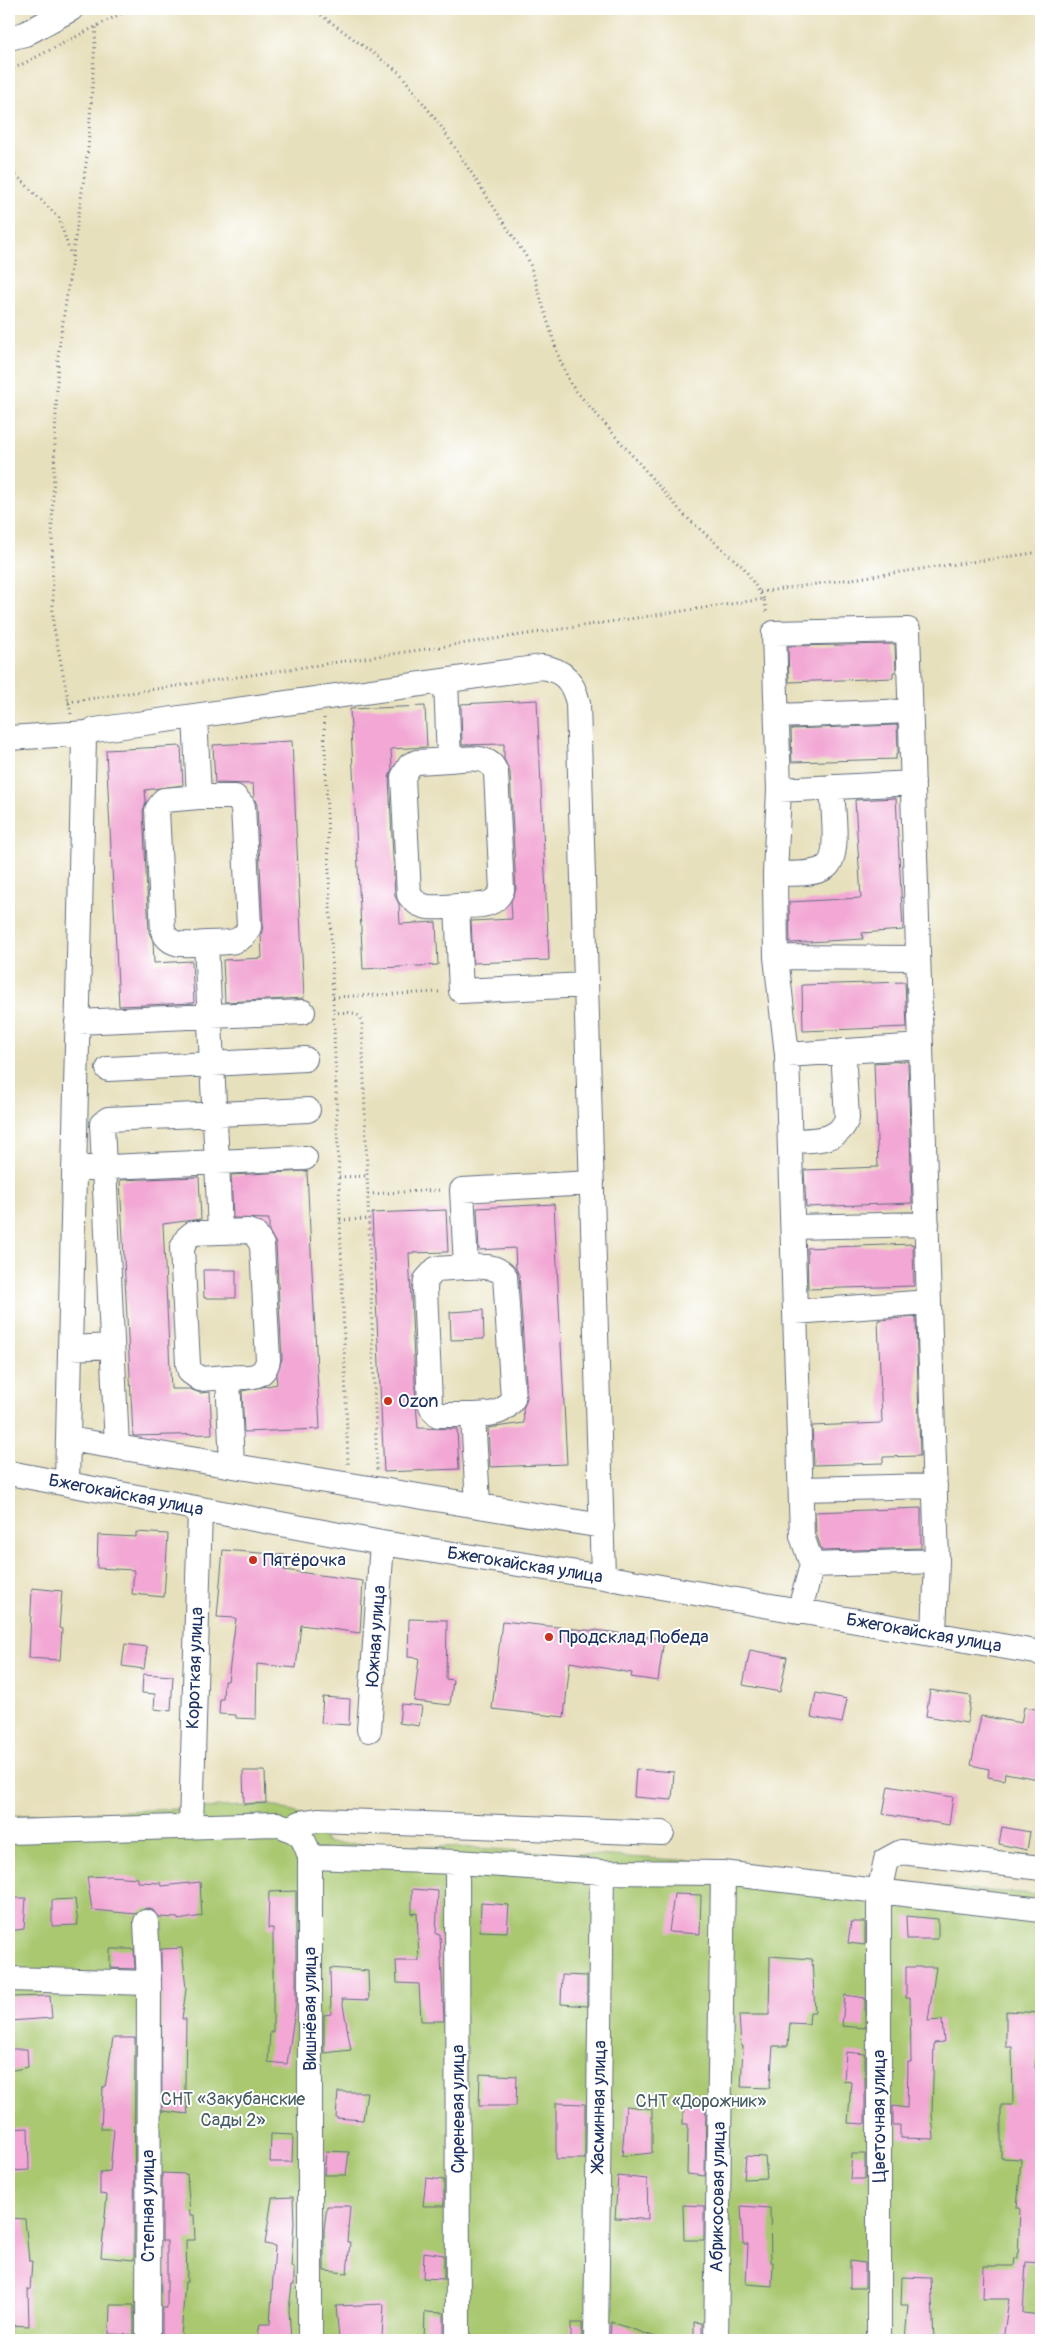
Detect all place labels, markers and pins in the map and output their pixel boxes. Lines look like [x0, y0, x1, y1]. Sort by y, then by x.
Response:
place label: Ozon [398, 1390, 438, 1413]
marker: Ozon [382, 1395, 394, 1407]
place label: Пятёрочка [263, 1549, 346, 1572]
marker: Пятёрочка [247, 1554, 259, 1566]
place label: Продсклад Победа [559, 1626, 709, 1649]
marker: Продсклад Победа [543, 1631, 555, 1643]

